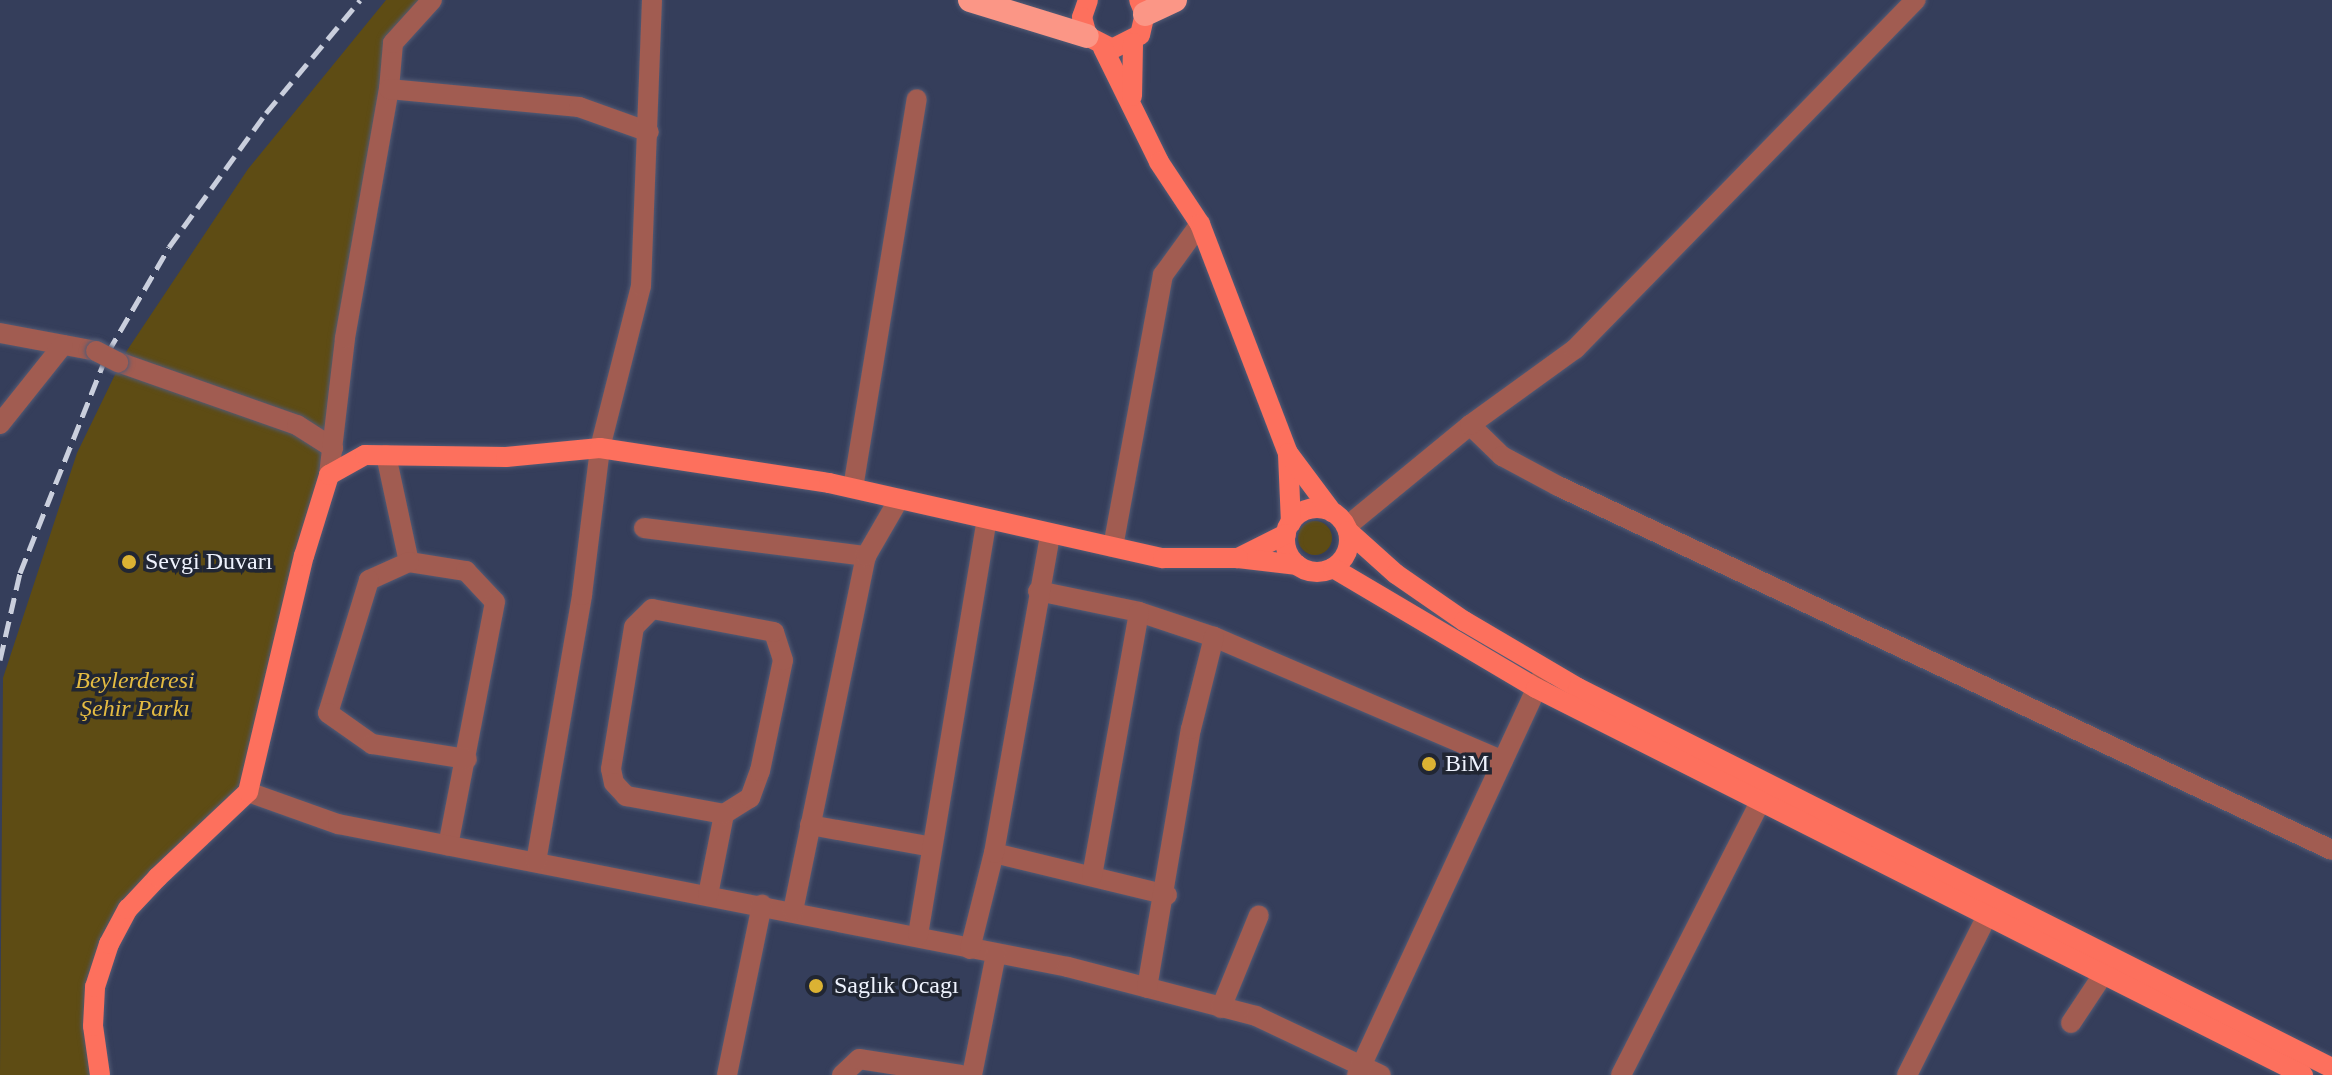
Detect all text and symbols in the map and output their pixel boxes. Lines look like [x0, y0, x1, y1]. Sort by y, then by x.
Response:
place label: Sevgi Duvarı [145, 548, 272, 576]
marker: Sevgi Duvarı [120, 553, 138, 571]
park label: Beylerderesi Şehir Parkı [75, 667, 195, 723]
place label: BiM [1445, 750, 1489, 778]
marker: BiM [1420, 755, 1438, 773]
place label: Saglık Ocagı [834, 972, 959, 1000]
marker: Saglık Ocagı [805, 975, 827, 997]

